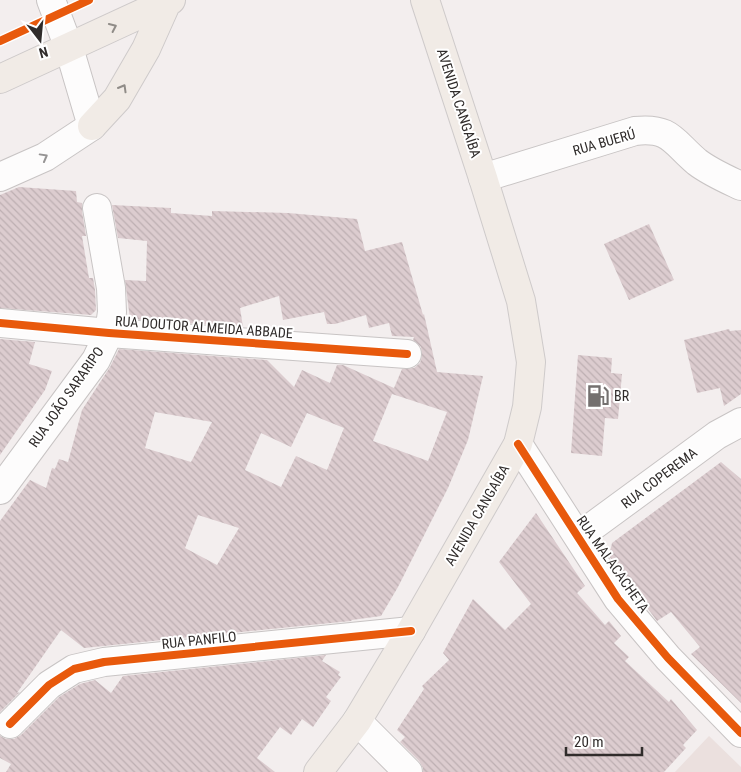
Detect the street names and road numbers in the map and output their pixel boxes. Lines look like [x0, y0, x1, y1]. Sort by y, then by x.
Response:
street label: AVENIDA CANGAÍBA [434, 46, 485, 160]
street label: RUA BUERÚ [571, 124, 637, 159]
street label: RUA DOUTOR ALMEIDA ABBADE [115, 313, 293, 341]
street label: RUA JOÃO SARARIPO [24, 343, 107, 450]
street label: RUA COPEREMA [618, 444, 700, 512]
street label: AVENIDA CANGAÍBA [441, 461, 512, 568]
street label: RUA MALACACHETA [574, 513, 652, 615]
street label: RUA PANFILO [161, 628, 237, 652]

